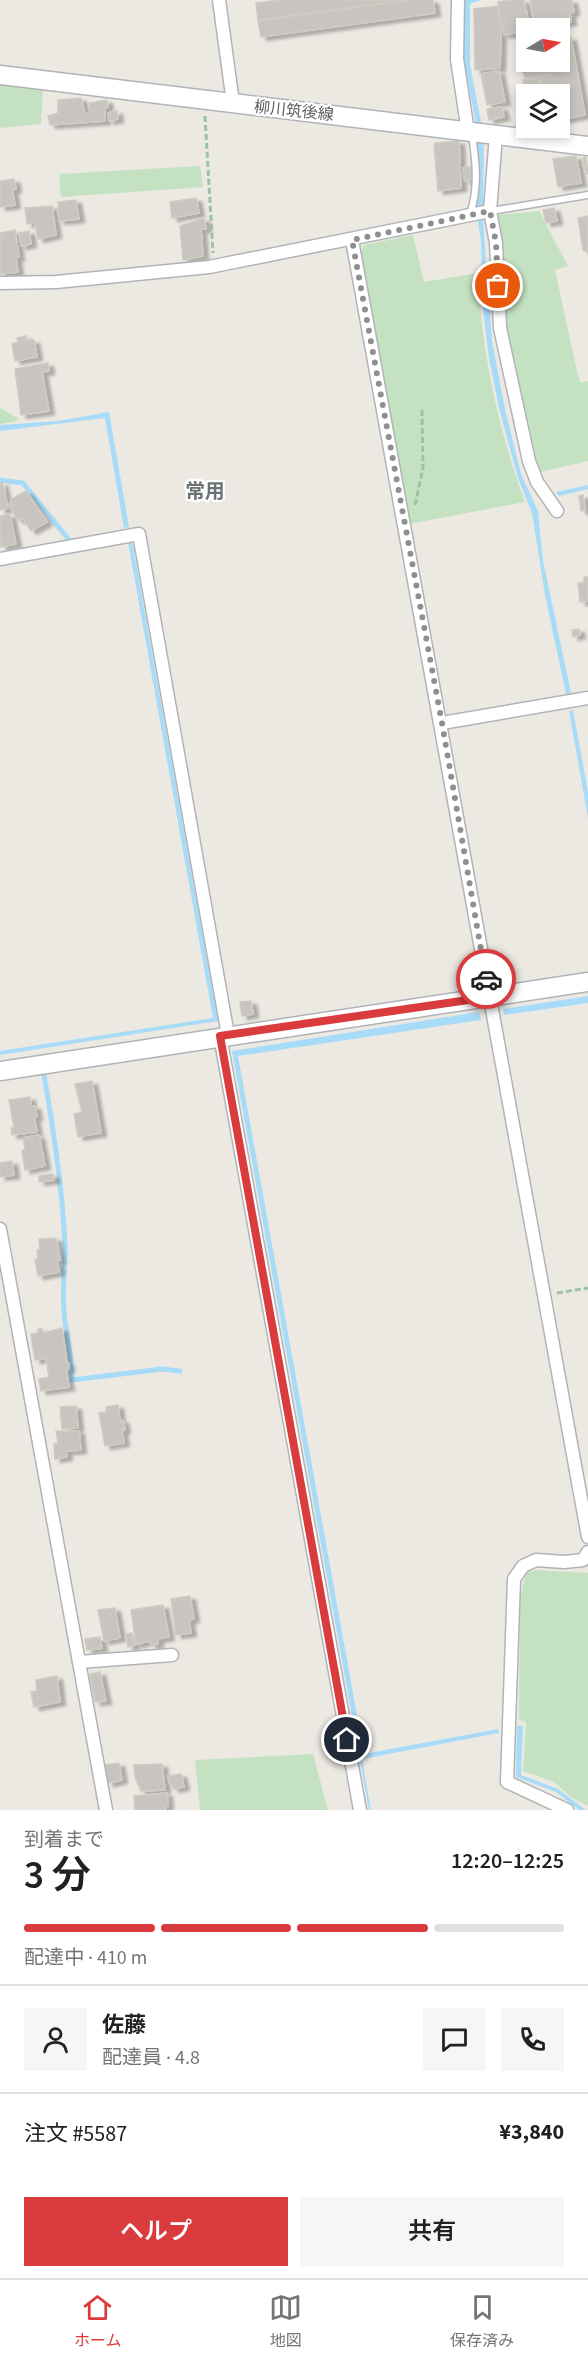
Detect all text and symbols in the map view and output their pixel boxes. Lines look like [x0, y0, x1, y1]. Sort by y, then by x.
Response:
north arrow [516, 18, 570, 72]
map controls [516, 18, 570, 138]
button: layers [516, 84, 570, 138]
street label: 柳川筑後線 [253, 96, 335, 126]
pin [472, 260, 523, 311]
icon: bag [481, 269, 514, 302]
district label: 常用 [185, 478, 225, 506]
courier [456, 949, 516, 1009]
icon: car [470, 963, 503, 996]
pin [321, 1714, 372, 1765]
icon: home [330, 1723, 363, 1756]
text: 到着まで [24, 1826, 104, 1854]
text: 12:20–12:25 [451, 1845, 564, 1877]
text: 3 分 [24, 1848, 91, 1904]
text: 配達中 · 410 m [24, 1944, 147, 1972]
button: person [24, 2008, 87, 2071]
button: chat [423, 2008, 486, 2071]
button: phone [501, 2008, 564, 2071]
text: 佐藤 [102, 2009, 146, 2041]
text: 配達員 · 4.8 [102, 2044, 200, 2072]
text: ¥3,840 [499, 2116, 564, 2148]
text: 注文 #5587 [24, 2118, 127, 2150]
button: ヘルプ [24, 2197, 288, 2266]
button: 共有 [300, 2197, 564, 2266]
tab: ホーム [74, 2291, 121, 2352]
tab: 地図 [269, 2291, 302, 2352]
tab: 保存済み [450, 2291, 514, 2352]

